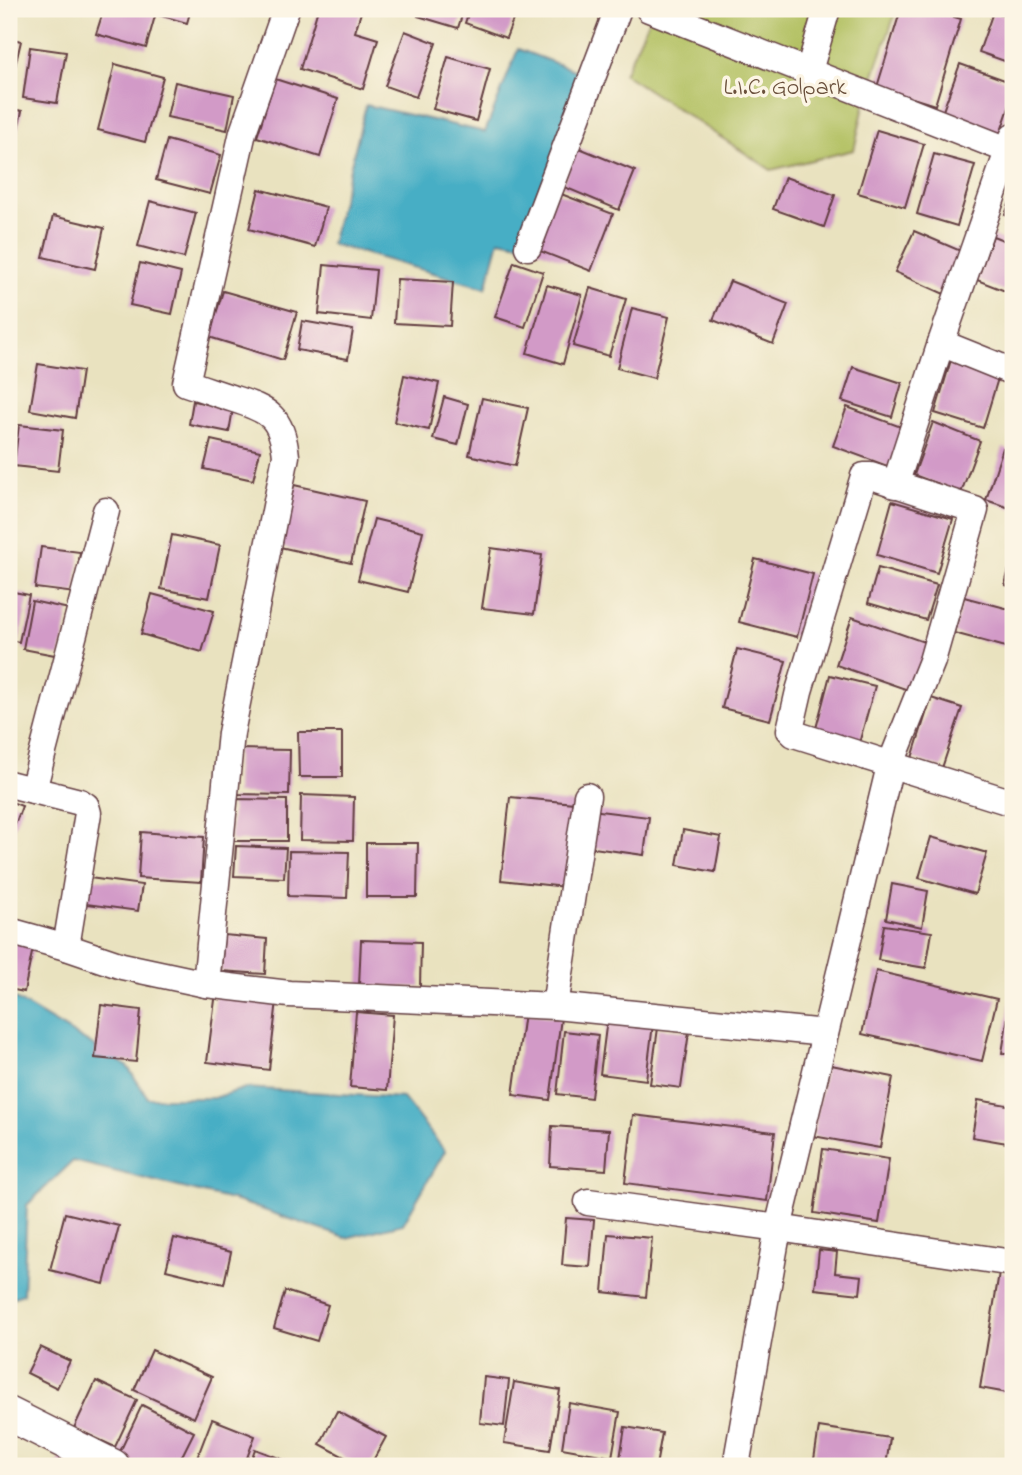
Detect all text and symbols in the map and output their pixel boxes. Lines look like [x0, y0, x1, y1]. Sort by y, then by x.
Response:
park label: L.I.C. Golpark [723, 71, 847, 106]

